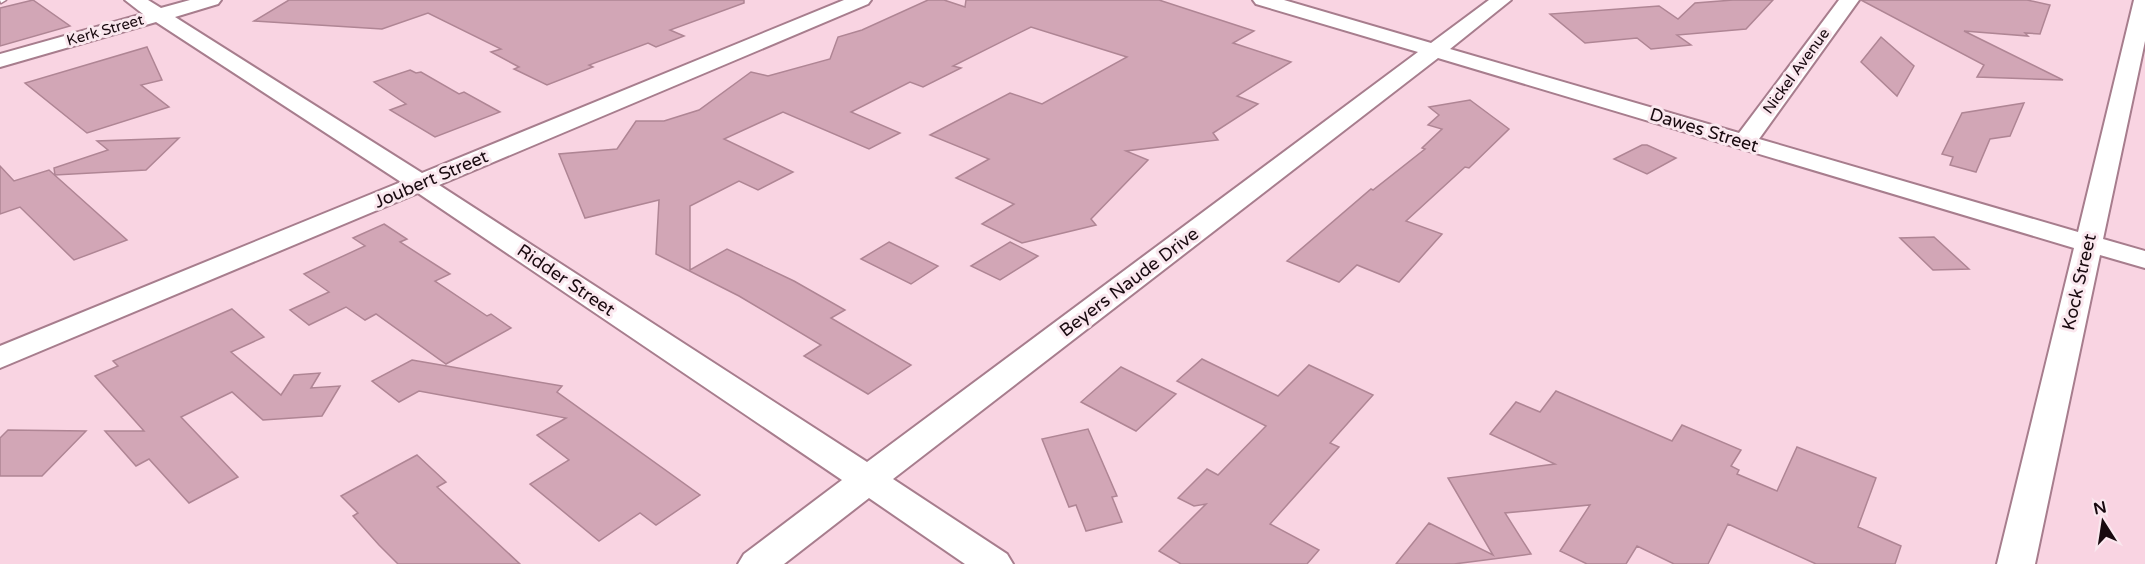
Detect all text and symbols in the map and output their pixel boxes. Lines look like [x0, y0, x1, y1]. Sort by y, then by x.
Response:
street label: Kerk Street [64, 10, 146, 50]
street label: Nickel Avenue [1759, 25, 1833, 117]
street label: Dawes Street [1647, 103, 1761, 157]
street label: Joubert Street [371, 145, 491, 213]
street label: Beyers Naude Drive [1055, 223, 1203, 341]
street label: Kock Street [2057, 231, 2101, 332]
street label: Ridder Street [513, 239, 619, 321]
north arrow [2073, 492, 2133, 552]
text: N [2092, 497, 2108, 519]

